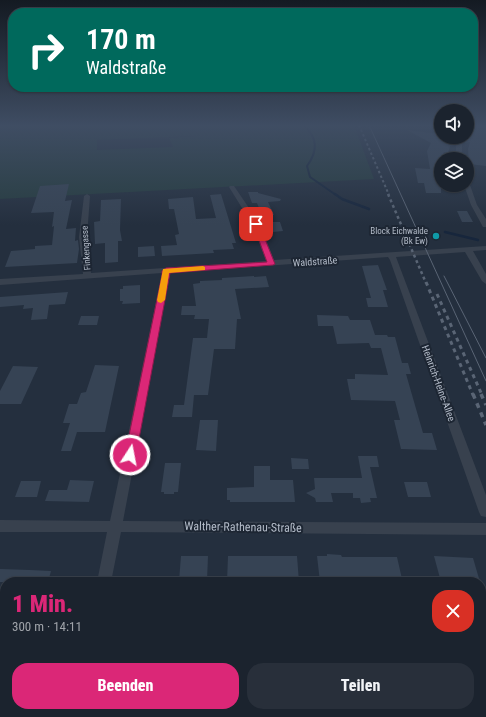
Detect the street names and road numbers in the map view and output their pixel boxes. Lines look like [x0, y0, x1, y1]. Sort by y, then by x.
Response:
street label: Finkengasse [79, 225, 93, 271]
street label: Waldstraße [292, 254, 338, 269]
street label: Heinrich-Heine-Allee [420, 344, 458, 423]
street label: Walther-Rathenau-Straße [184, 519, 302, 535]

